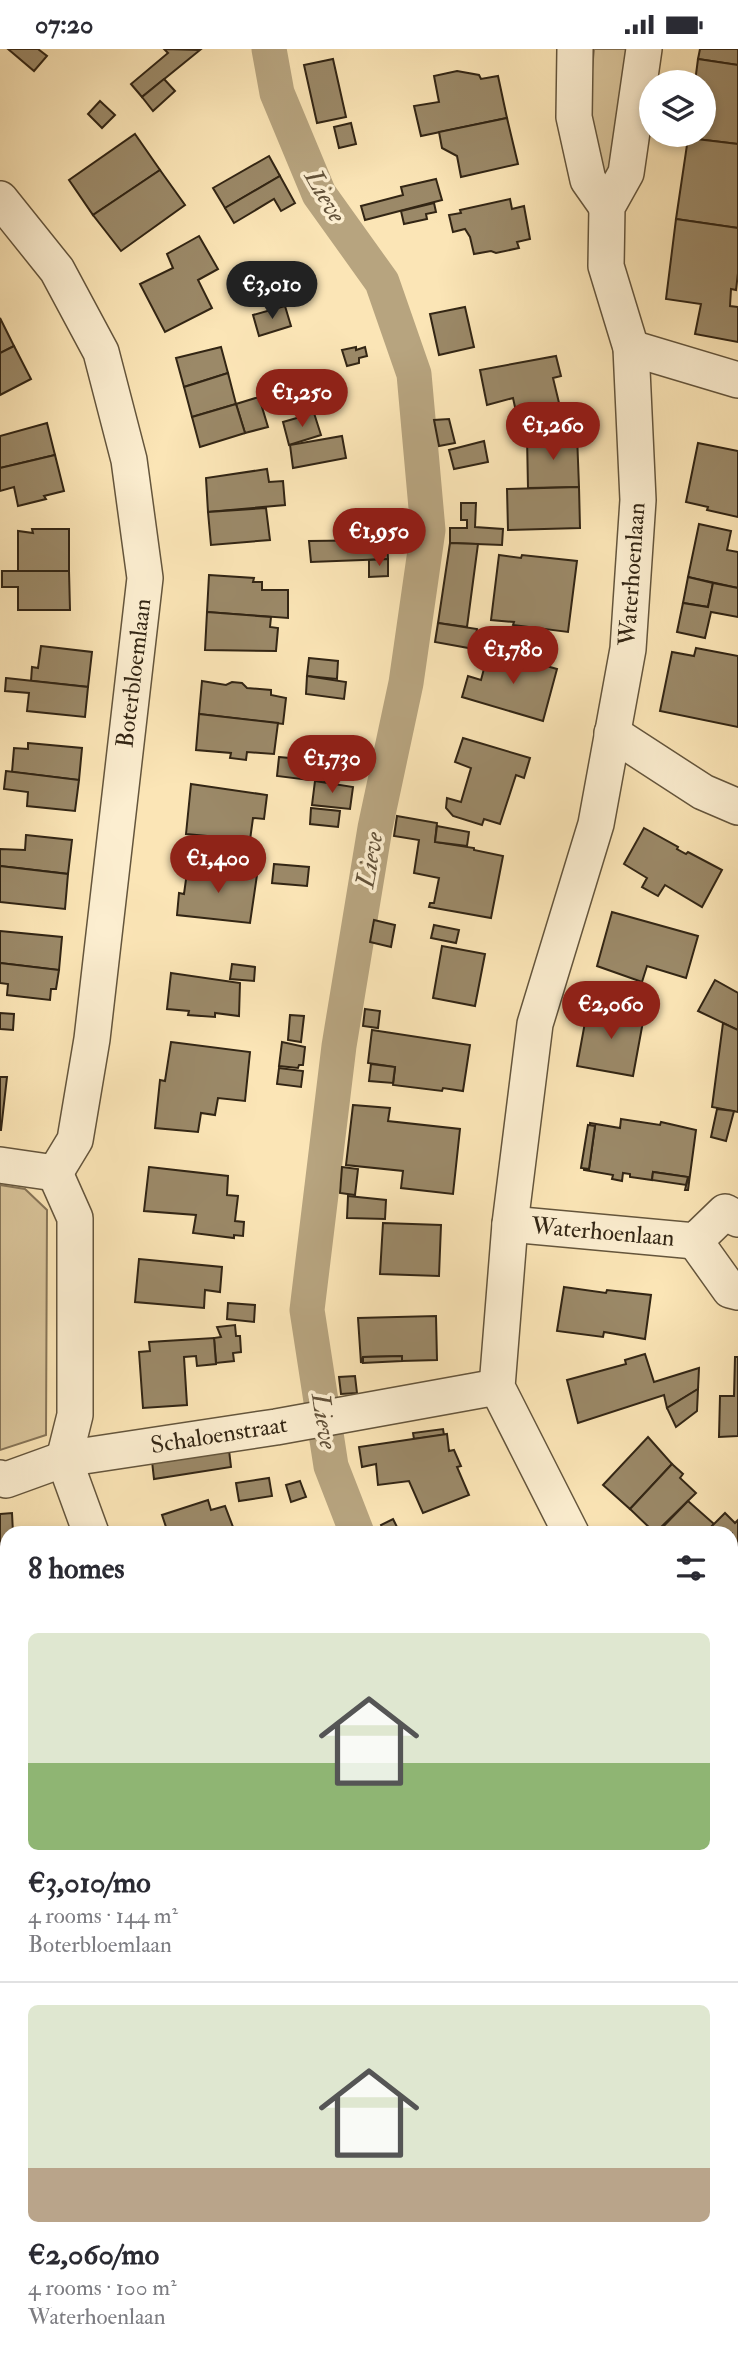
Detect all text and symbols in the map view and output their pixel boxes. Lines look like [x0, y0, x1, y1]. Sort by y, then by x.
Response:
text: 07:20 [35, 9, 93, 41]
map controls [639, 70, 716, 147]
button: layers [639, 70, 716, 147]
water label: Lieve [297, 163, 353, 229]
pin: €3,010 [215, 261, 329, 321]
text: €3,010 [242, 269, 302, 298]
pin: €1,250 [245, 369, 359, 429]
text: €1,250 [272, 377, 332, 406]
pin: €1,260 [496, 403, 610, 462]
text: €1,260 [522, 410, 584, 439]
street label: Waterhoenlaan [611, 501, 652, 648]
pin: €1,950 [322, 509, 436, 568]
text: €1,950 [349, 516, 409, 545]
street label: Boterbloemlaan [109, 597, 159, 749]
pin: €1,780 [456, 627, 570, 686]
text: €1,780 [483, 634, 543, 663]
pin: €1,730 [275, 735, 389, 795]
text: €1,730 [303, 743, 361, 772]
water label: Lieve [349, 829, 391, 891]
pin: €1,400 [161, 835, 275, 895]
text: €1,400 [186, 843, 250, 872]
pin: €2,060 [554, 981, 668, 1041]
text: €2,060 [578, 989, 644, 1018]
street label: Waterhoenlaan [529, 1210, 676, 1254]
water label: Lieve [304, 1390, 344, 1452]
street label: Schaloenstraat [148, 1409, 290, 1461]
icon: filters [672, 1549, 710, 1587]
text: 8 homes [28, 1550, 125, 1587]
icon: home [306, 1678, 432, 1804]
text: €3,010/mo [28, 1864, 151, 1901]
text: 4 rooms · 144 m² [28, 1901, 178, 1930]
text: Boterbloemlaan [28, 1930, 172, 1959]
icon: home [306, 2050, 432, 2176]
text: €2,060/mo [28, 2236, 159, 2273]
text: 4 rooms · 100 m² [28, 2273, 177, 2302]
text: Waterhoenlaan [28, 2302, 166, 2331]

